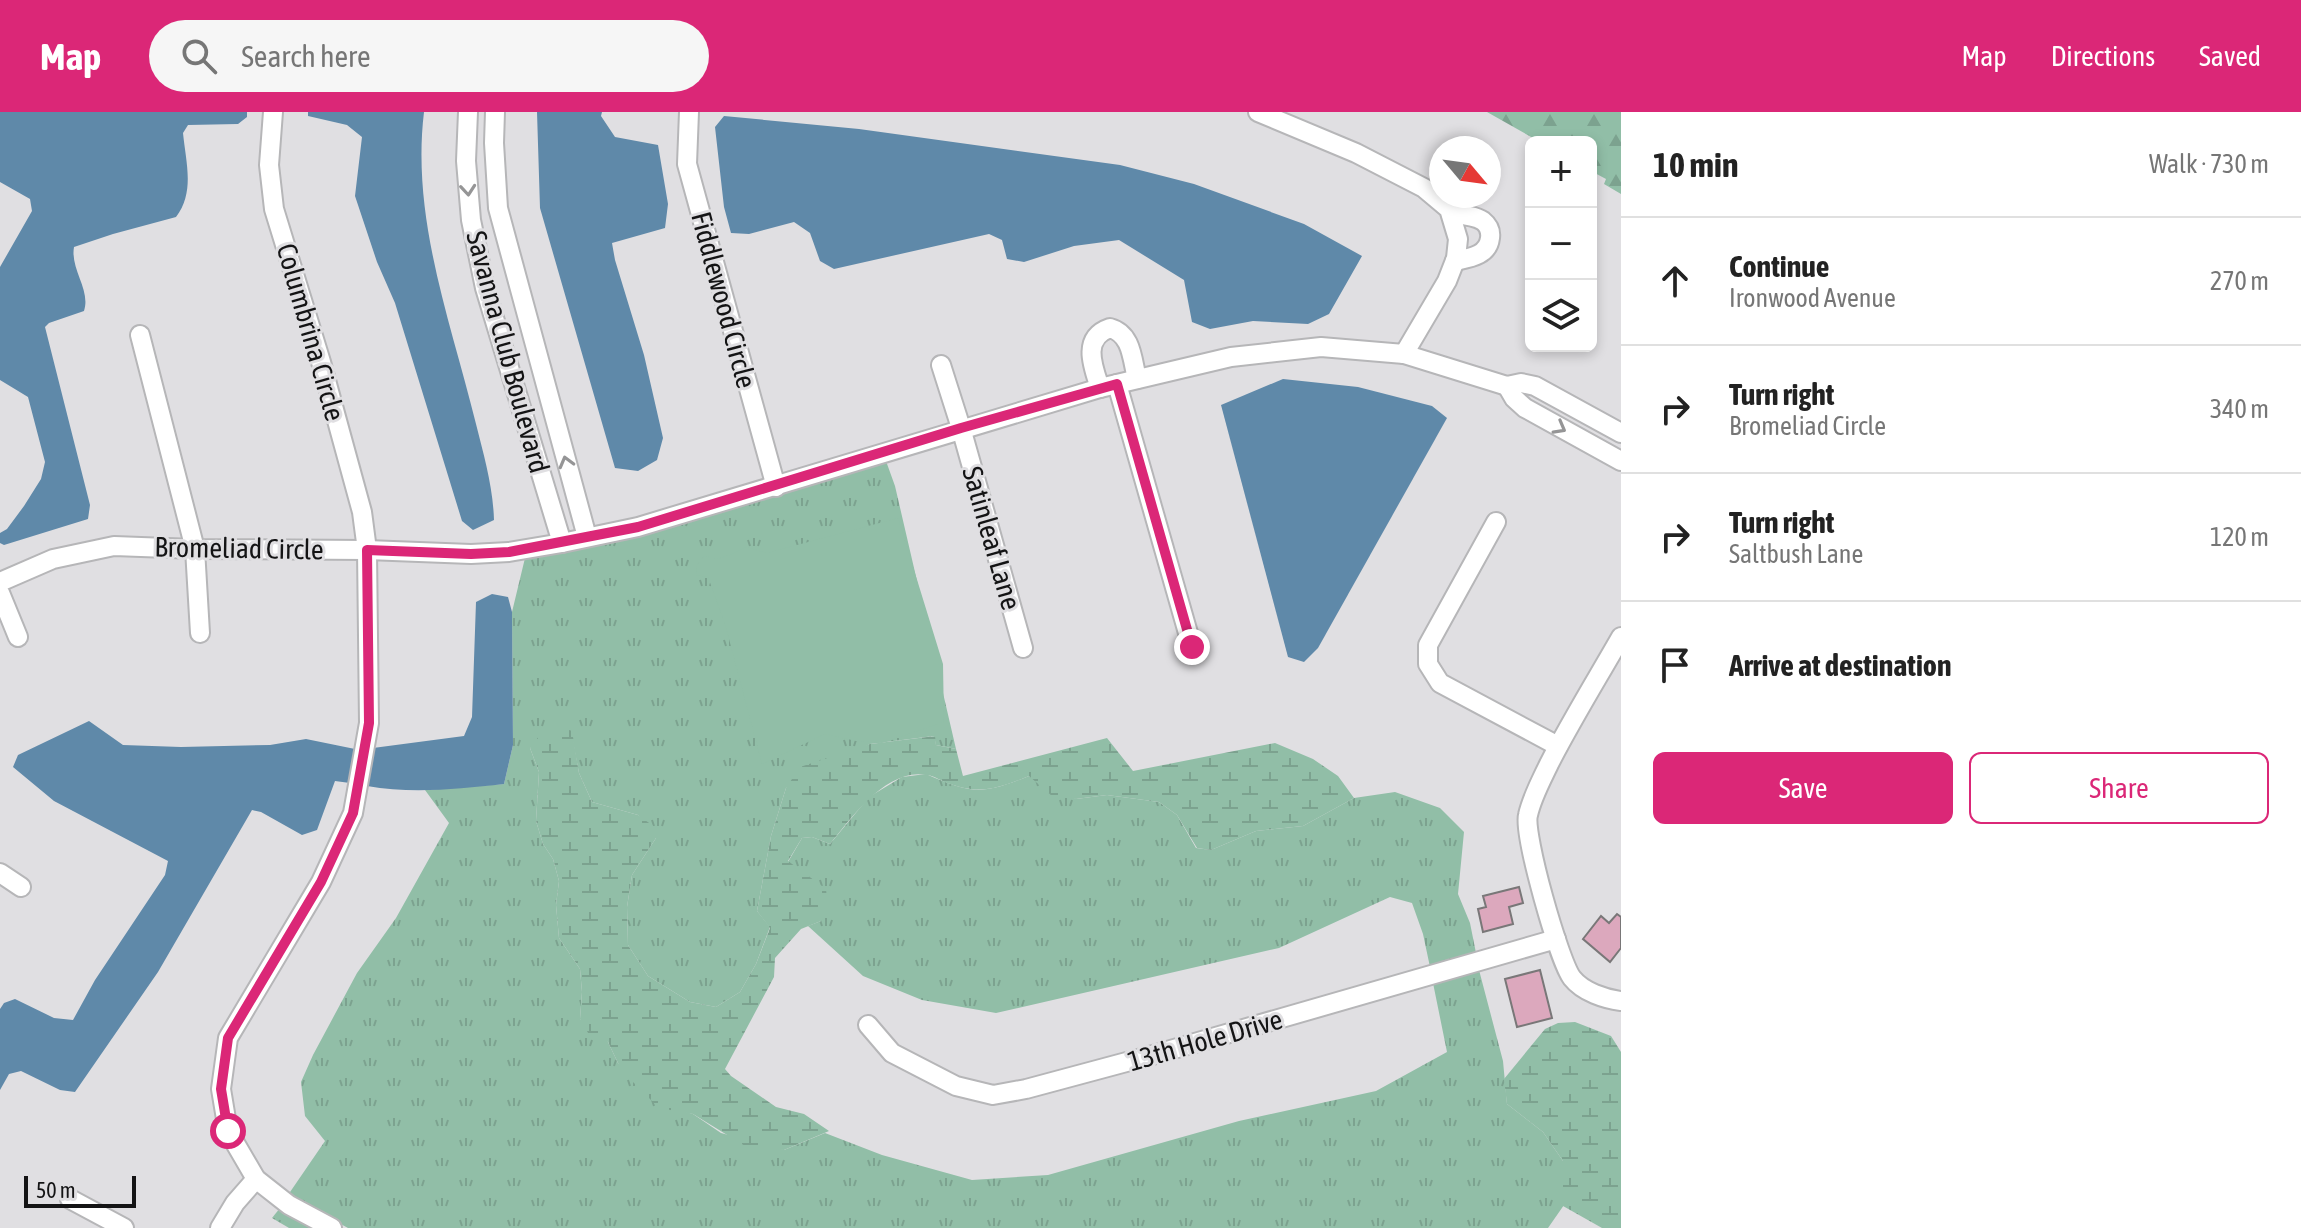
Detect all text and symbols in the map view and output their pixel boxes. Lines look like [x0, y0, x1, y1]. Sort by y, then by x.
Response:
search box [149, 20, 709, 92]
icon: search [177, 34, 221, 78]
text: Map [40, 35, 101, 78]
text: Search here [241, 39, 371, 73]
text: Map [1962, 40, 2007, 72]
text: Directions [2051, 40, 2155, 72]
text: Saved [2199, 40, 2261, 72]
north arrow [1429, 136, 1501, 208]
map controls [1525, 136, 1597, 352]
button: + [1525, 136, 1597, 208]
text: 10 min [1653, 145, 1738, 184]
text: Walk · 730 m [2149, 149, 2269, 179]
one-way arrow [460, 184, 477, 197]
street label: Fiddlewood Circle [685, 208, 763, 392]
button: − [1525, 208, 1597, 280]
street label: Savanna Club Boulevard [460, 228, 556, 476]
street label: Columbrina Circle [270, 240, 352, 424]
text: Continue [1729, 249, 1829, 283]
icon: ahead [1653, 259, 1697, 303]
text: 270 m [2210, 266, 2269, 296]
button: layers [1525, 280, 1597, 352]
text: Ironwood Avenue [1729, 283, 1896, 313]
text: Turn right [1729, 377, 1835, 411]
icon: right [1653, 387, 1697, 431]
text: 340 m [2210, 394, 2269, 424]
text: Bromeliad Circle [1729, 411, 1886, 441]
one-way arrow [1552, 418, 1566, 433]
one-way arrow [559, 455, 576, 469]
street label: Satinleaf Lane [956, 463, 1028, 613]
text: Turn right [1729, 505, 1835, 539]
icon: right [1653, 515, 1697, 559]
text: 120 m [2210, 522, 2269, 552]
street label: Bromeliad Circle [154, 531, 324, 565]
text: Saltbush Lane [1729, 539, 1863, 569]
route end [1174, 629, 1210, 665]
icon: arrive [1653, 643, 1697, 687]
text: Arrive at destination [1729, 648, 1951, 682]
button: Save [1653, 752, 1953, 824]
button: Share [1969, 752, 2269, 824]
street label: 13th Hole Drive [1124, 1003, 1286, 1077]
route start [210, 1113, 246, 1149]
scale bar [24, 1172, 136, 1208]
text: 50 m [36, 1177, 76, 1203]

